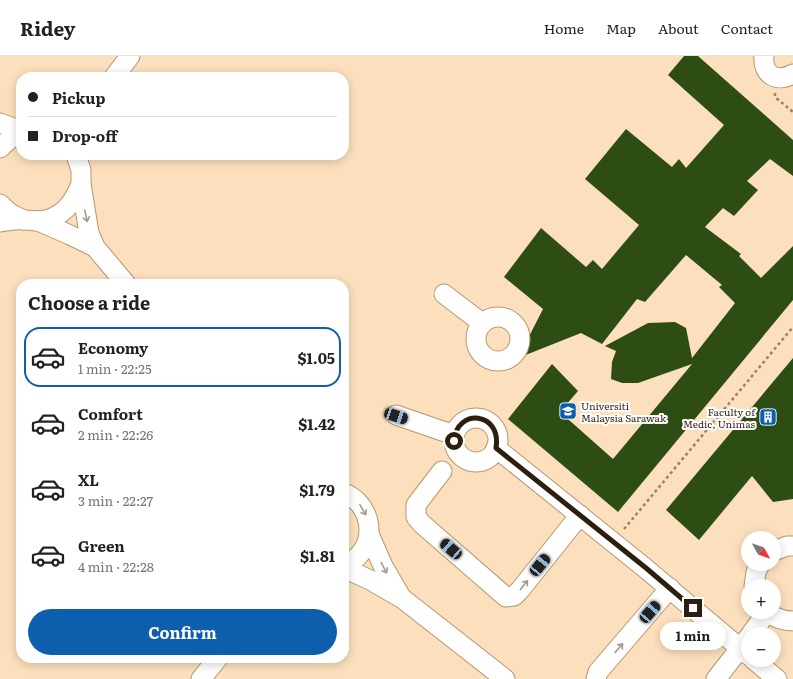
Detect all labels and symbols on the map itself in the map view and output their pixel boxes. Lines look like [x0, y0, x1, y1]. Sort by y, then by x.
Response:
one-way arrow [83, 209, 91, 222]
place label: Universiti Malaysia Sarawak [581, 398, 667, 425]
school or university icon: Universiti Malaysia Sarawak [558, 401, 578, 421]
place label: Faculty of Medic, Unimas [683, 404, 756, 431]
car [383, 407, 409, 425]
building icon: Faculty of Medic, Unimas [758, 407, 778, 427]
route start [445, 432, 463, 450]
one-way arrow [360, 504, 368, 516]
north arrow [741, 531, 781, 571]
car [438, 537, 464, 561]
car [528, 552, 552, 578]
one-way arrow [381, 561, 388, 573]
one-way arrow [519, 579, 528, 590]
car [638, 599, 662, 625]
route end [684, 599, 702, 617]
callout: 1 min [660, 622, 726, 650]
one-way arrow [614, 643, 623, 653]

